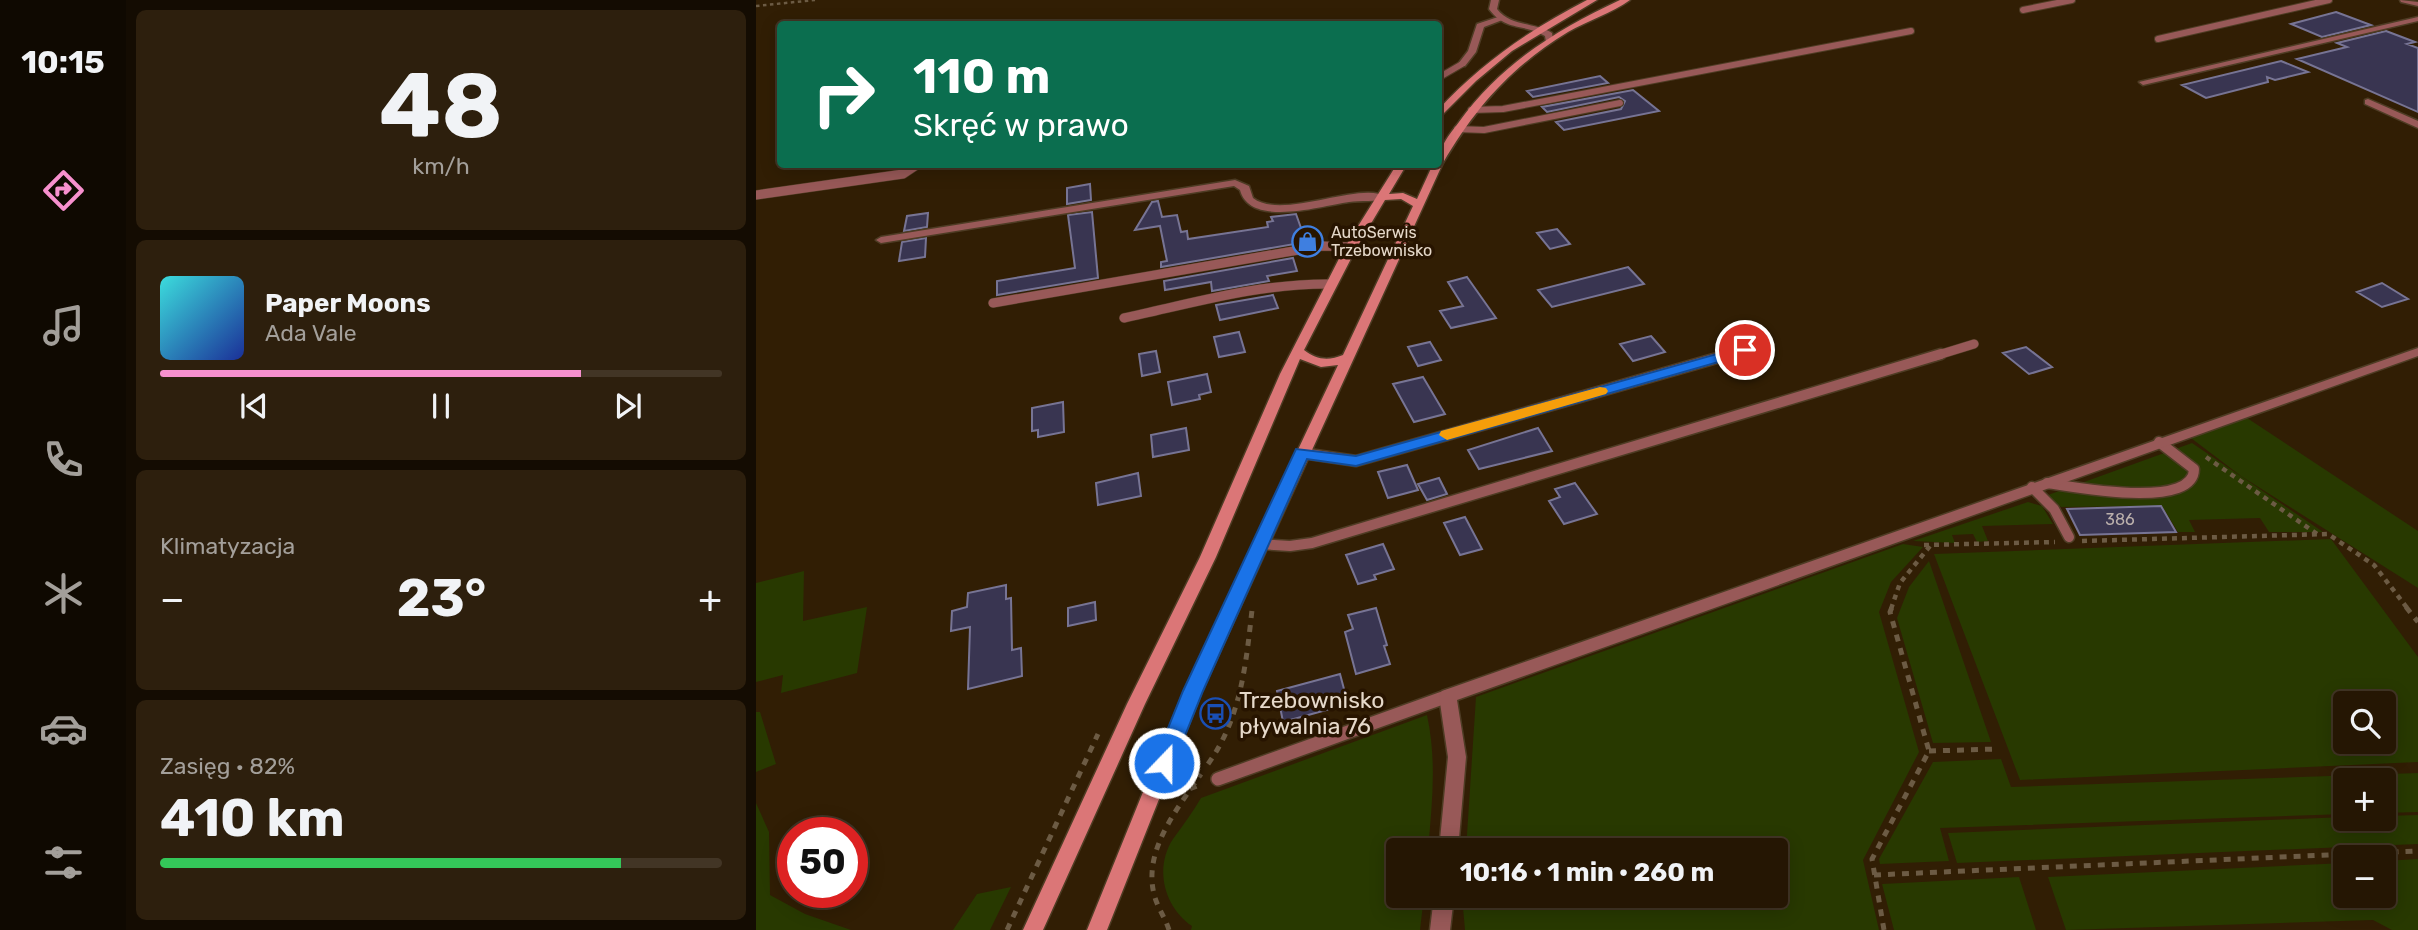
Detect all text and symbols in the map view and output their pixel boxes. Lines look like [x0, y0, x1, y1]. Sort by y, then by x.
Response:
text: 10:15 [21, 43, 105, 81]
text: 110 m [913, 47, 1050, 105]
icon: right [798, 49, 889, 140]
text: 48 [379, 52, 503, 160]
text: Skręć w prawo [913, 106, 1129, 144]
text: km/h [412, 152, 470, 180]
icon: directions [39, 166, 88, 215]
place label: AutoSerwis Trzebownisko [1331, 223, 1432, 260]
shop icon: AutoSerwis Trzebownisko [1291, 224, 1325, 258]
text: Paper Moons [265, 288, 431, 319]
icon: music [39, 301, 88, 350]
text: Ada Vale [265, 319, 357, 347]
pin [1715, 320, 1775, 380]
icon: arrive [1726, 331, 1764, 369]
icon: previous [235, 387, 273, 425]
icon: pause [422, 387, 460, 425]
icon: next [609, 387, 647, 425]
icon: phone [39, 435, 88, 484]
house number: 386 [2105, 510, 2135, 529]
text: Klimatyzacja [160, 532, 295, 560]
text: 23° [397, 567, 486, 629]
icon: climate [39, 569, 88, 618]
text: − [160, 576, 185, 622]
text: + [698, 576, 722, 622]
place label: Trzebownisko pływalnia 76 [1239, 686, 1384, 740]
map controls [2333, 691, 2396, 908]
button: search [2333, 691, 2396, 754]
bus stop icon: Trzebownisko pływalnia 76 [1199, 696, 1233, 730]
icon: car [39, 704, 88, 753]
position arrow [1127, 726, 1201, 800]
text: Zasięg · 82% [160, 752, 295, 780]
button: + [2333, 768, 2396, 831]
text: 410 km [160, 787, 345, 849]
speed limit sign: 50 [777, 817, 868, 908]
icon: filters [39, 838, 88, 887]
button: − [2333, 845, 2396, 908]
text: 10:16 · 1 min · 260 m [1460, 857, 1714, 888]

